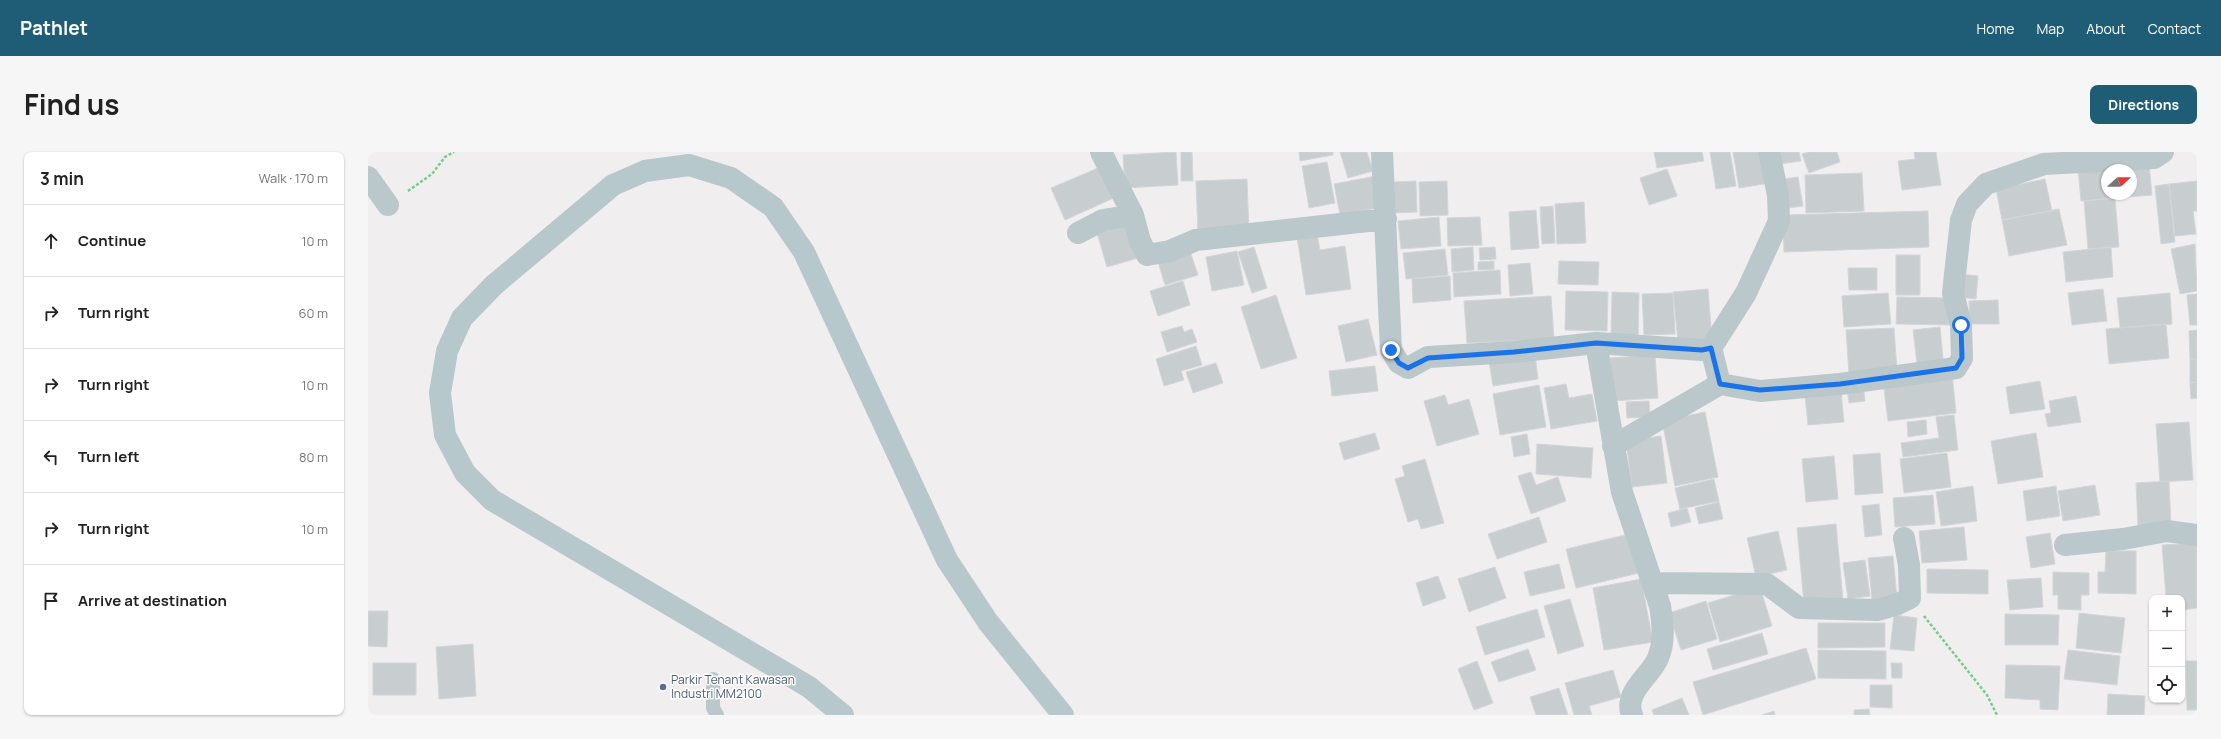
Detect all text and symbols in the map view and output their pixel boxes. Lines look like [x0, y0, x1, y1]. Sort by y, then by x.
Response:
text: Pathlet [20, 15, 88, 41]
text: Home [1977, 19, 2014, 38]
text: Map [2036, 19, 2064, 38]
text: About [2086, 19, 2126, 38]
text: Contact [2148, 19, 2201, 38]
text: Find us [24, 85, 119, 123]
button: Directions [2090, 85, 2197, 124]
north arrow [2101, 164, 2137, 200]
text: 3 min [40, 167, 84, 190]
text: Walk · 170 m [258, 169, 328, 187]
icon: ahead [40, 230, 62, 252]
text: Continue [78, 230, 146, 251]
text: 10 m [301, 232, 328, 250]
icon: right [40, 302, 62, 324]
text: Turn right [78, 302, 149, 323]
text: 60 m [298, 304, 328, 322]
route start [1952, 316, 1970, 334]
route end [1382, 341, 1400, 359]
icon: right [40, 374, 62, 396]
text: Turn right [78, 374, 149, 395]
text: 10 m [301, 376, 328, 394]
icon: left [40, 446, 62, 468]
text: Turn left [78, 446, 140, 467]
text: 80 m [299, 448, 328, 466]
icon: right [40, 518, 62, 540]
text: Turn right [78, 518, 149, 539]
text: 10 m [301, 520, 328, 538]
icon: arrive [40, 590, 62, 612]
text: Arrive at destination [78, 590, 227, 611]
map controls [2149, 595, 2185, 703]
button: + [2149, 595, 2185, 631]
button: − [2149, 631, 2185, 667]
button: locate [2149, 667, 2185, 703]
place label: Parkir Tenant Kawasan Industri MM2100 [671, 671, 795, 702]
marker: Parkir Tenant Kawasan Industri MM2100 [658, 682, 668, 692]

